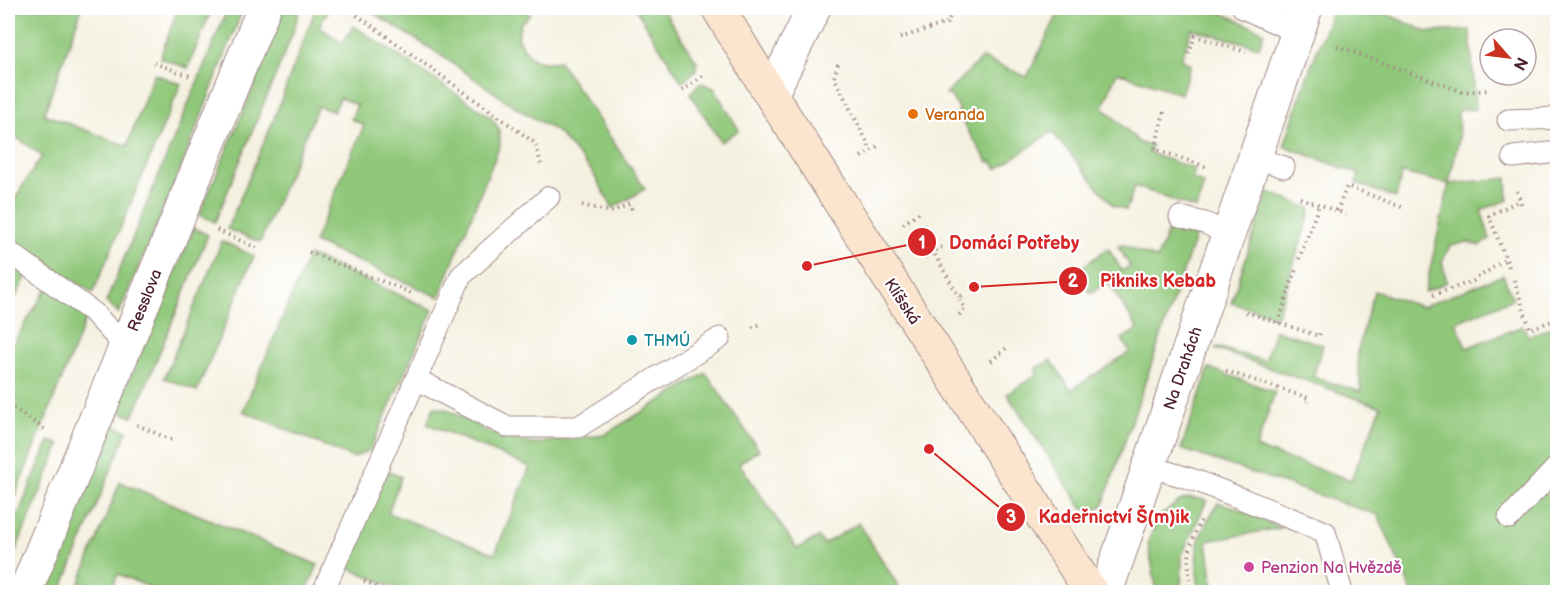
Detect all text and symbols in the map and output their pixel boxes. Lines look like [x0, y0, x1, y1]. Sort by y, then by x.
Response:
north arrow [1478, 27, 1538, 87]
text: N [1509, 54, 1531, 73]
place label: Veranda [925, 106, 985, 125]
marker: Veranda [906, 107, 920, 121]
callout: Domácí Potřeby [907, 224, 1091, 260]
text: 1 [918, 233, 926, 254]
text: Domácí Potřeby [949, 233, 1080, 254]
callout: Pikniks Kebab [1058, 263, 1228, 299]
street label: Resslova [124, 267, 167, 335]
text: 2 [1068, 271, 1079, 292]
text: Pikniks Kebab [1100, 271, 1216, 292]
street label: Klíšská [880, 275, 924, 328]
street label: Na Drahách [1160, 324, 1207, 413]
place label: THMÚ [644, 330, 690, 351]
marker: THMÚ [625, 333, 639, 347]
callout: Kadeřnictví Š(m)ik [996, 499, 1201, 535]
text: Kadeřnictví Š(m)ik [1039, 505, 1190, 528]
text: 3 [1006, 507, 1016, 528]
place label: Penzion Na Hvězdě [1261, 559, 1402, 578]
marker: Penzion Na Hvězdě [1242, 560, 1256, 574]

